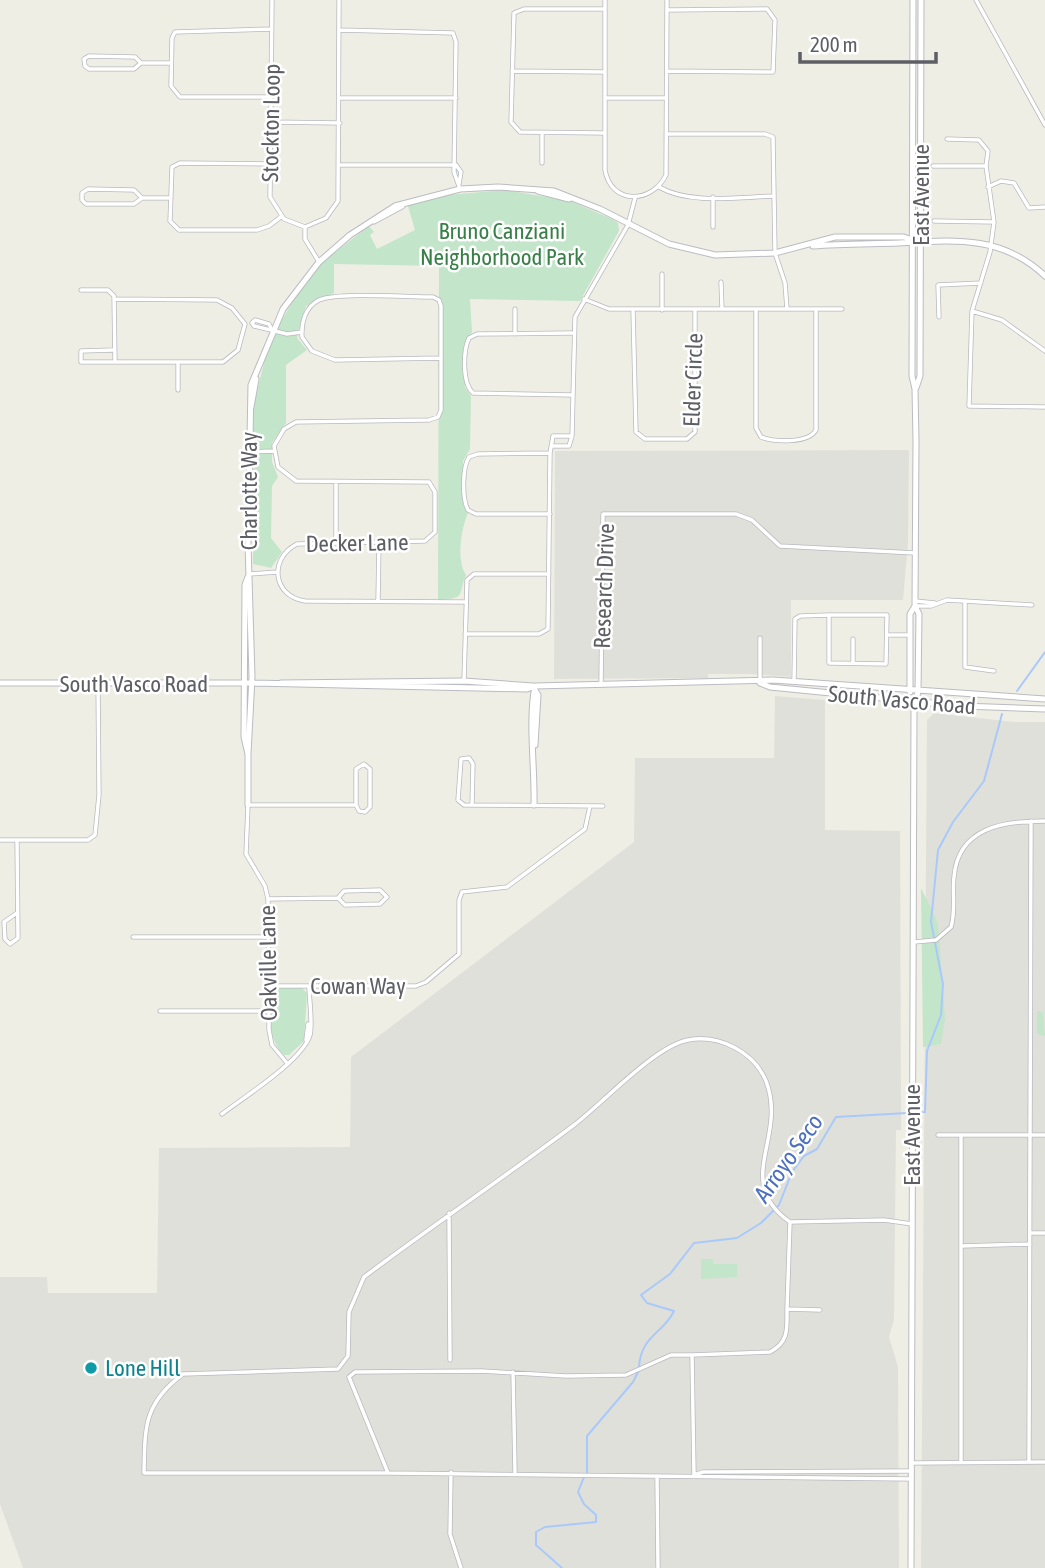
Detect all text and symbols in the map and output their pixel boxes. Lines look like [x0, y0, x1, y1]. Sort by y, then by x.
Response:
scale bar [800, 21, 936, 65]
text: 200 m [810, 32, 858, 56]
street label: Stockton Loop [257, 64, 285, 182]
street label: East Avenue [908, 144, 934, 246]
park label: Bruno Canziani Neighborhood Park [420, 218, 584, 270]
street label: Elder Circle [678, 332, 708, 428]
street label: Charlotte Way [236, 432, 262, 550]
street label: Research Drive [589, 523, 619, 649]
street label: Decker Lane [305, 529, 409, 557]
street label: South Vasco Road [60, 671, 208, 697]
street label: South Vasco Road [827, 681, 977, 719]
street label: Oakville Lane [254, 905, 282, 1021]
street label: Cowan Way [310, 973, 406, 999]
street label: East Avenue [899, 1084, 925, 1186]
water label: Arroyo Seco [747, 1109, 828, 1208]
place label: Lone Hill [105, 1355, 180, 1381]
marker: Lone Hill [83, 1360, 99, 1376]

